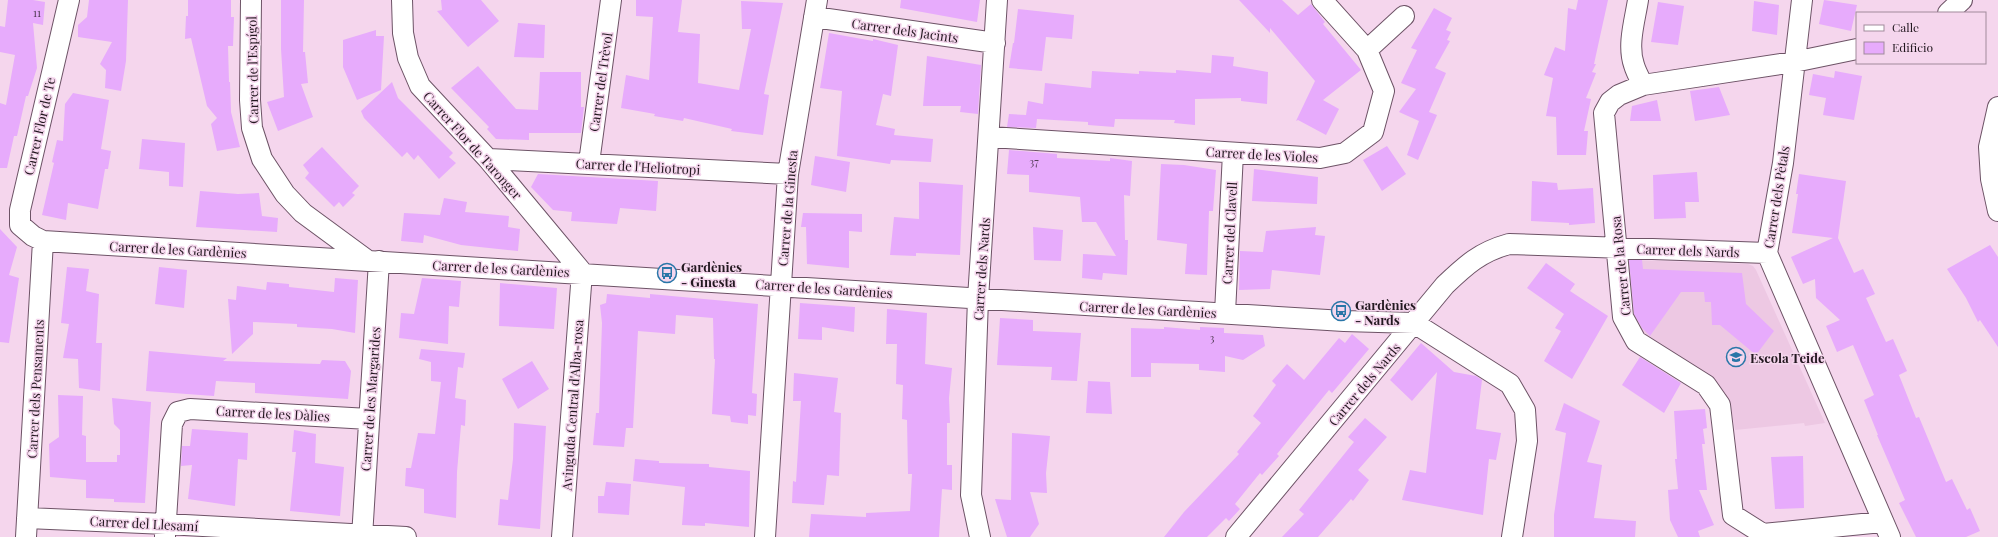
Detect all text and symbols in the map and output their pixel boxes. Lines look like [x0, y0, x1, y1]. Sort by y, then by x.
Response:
house number: 11 [33, 5, 41, 20]
legend [1856, 12, 1986, 64]
street label: Carrer dels Jacints [850, 14, 960, 46]
street label: Carrer de l'Espígol [243, 16, 261, 124]
text: Calle [1892, 19, 1919, 35]
street label: Carrer del Trèvol [585, 31, 615, 133]
text: Edificio [1892, 39, 1934, 55]
street label: Carrer Flor de Te [19, 75, 59, 177]
street label: Carrer Flor de Taronger [420, 87, 526, 203]
street label: Carrer de les Violes [1205, 143, 1319, 165]
street label: Carrer dels Pètals [1760, 144, 1793, 249]
street label: Carrer de la Ginesta [773, 149, 801, 267]
street label: Carrer de l'Heliotropi [575, 154, 701, 178]
house number: 37 [1029, 154, 1039, 169]
street label: Carrer del Clavell [1218, 181, 1240, 285]
street label: Carrer de la Rosa [1606, 215, 1634, 317]
street label: Carrer dels Nards [969, 217, 993, 321]
street label: Carrer de les Gardènies [109, 237, 247, 261]
street label: Carrer dels Nards [1636, 240, 1740, 260]
street label: Carrer de les Gardènies [432, 256, 570, 280]
place label: Gardènies - Ginesta [681, 258, 742, 290]
bus stop icon: Gardènies - Ginesta [656, 262, 678, 284]
street label: Carrer de les Gardènies [755, 275, 893, 301]
place label: Gardènies - Nards [1355, 296, 1416, 328]
street label: Carrer de les Gardènies [1079, 297, 1217, 321]
bus stop icon: Gardènies - Nards [1330, 300, 1352, 322]
street label: Carrer dels Pensaments [23, 319, 47, 459]
street label: Avinguda Central d'Alba-rosa [557, 319, 586, 492]
street label: Carrer de les Margarides [356, 326, 384, 472]
house number: 3 [1210, 330, 1215, 345]
street label: Carrer dels Nards [1324, 339, 1404, 429]
school or university icon: Escola Teide [1725, 346, 1747, 368]
place label: Escola Teide [1750, 349, 1825, 366]
street label: Carrer de les Dàlies [216, 402, 331, 424]
street label: Carrer del Llesamí [89, 512, 199, 534]

